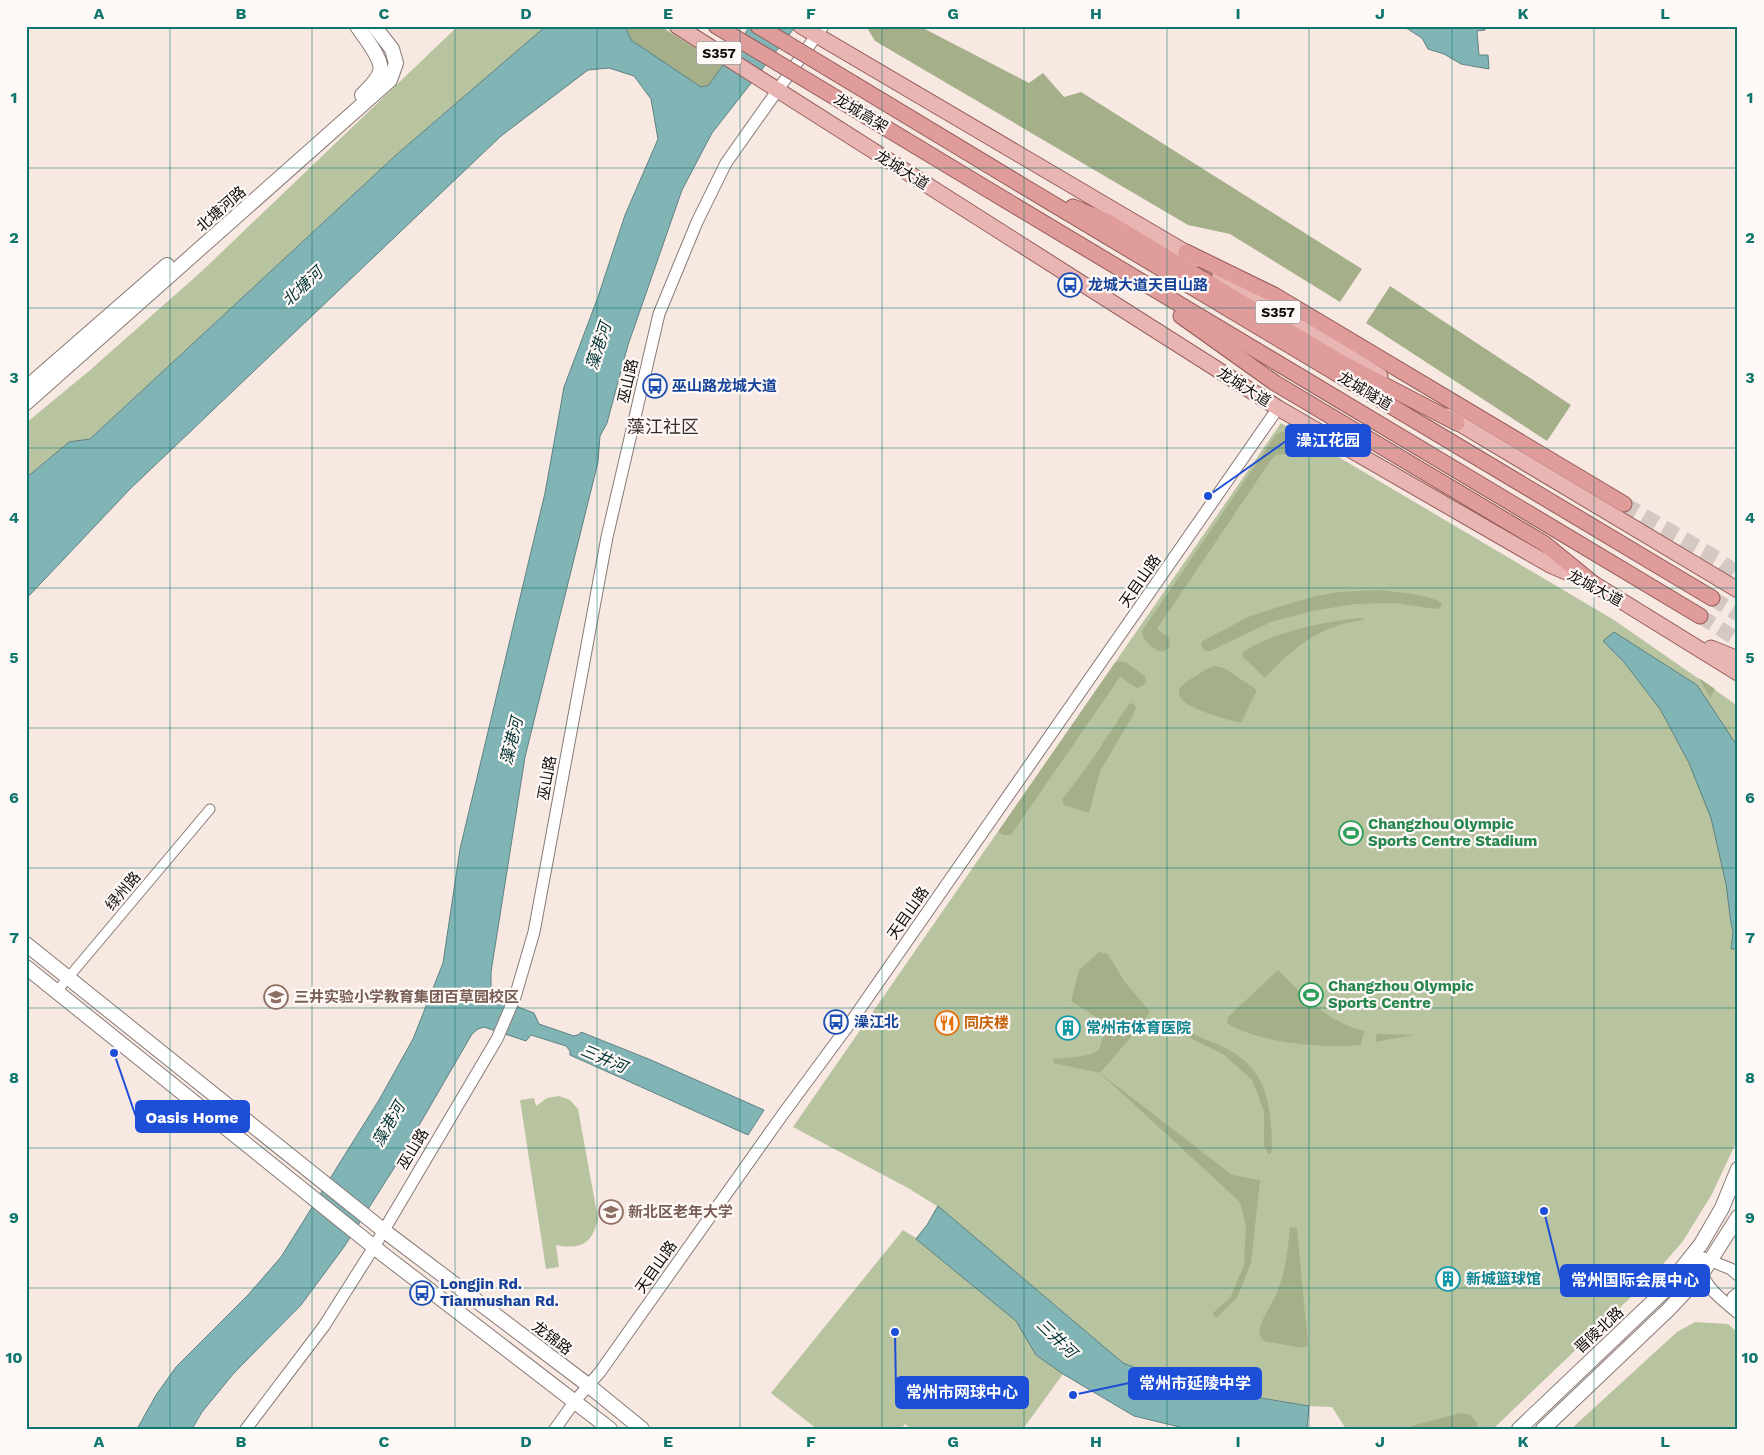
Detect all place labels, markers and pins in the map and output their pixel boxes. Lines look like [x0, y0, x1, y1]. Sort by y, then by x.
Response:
bus stop icon: 龙城大道天目山路 [1057, 272, 1083, 298]
place label: 龙城大道天目山路 [1088, 276, 1208, 294]
bus stop icon: 巫山路龙城大道 [642, 373, 668, 399]
place label: 巫山路龙城大道 [672, 377, 777, 395]
callout: 澡江花园 [1286, 425, 1370, 456]
place label: Changzhou Olympic Sports Centre Stadium [1368, 815, 1537, 850]
sports icon: Changzhou Olympic Sports Centre Stadium [1338, 820, 1364, 846]
place label: Changzhou Olympic Sports Centre [1328, 977, 1475, 1012]
sports icon: Changzhou Olympic Sports Centre [1298, 982, 1324, 1008]
school or university icon: 三井实验小学教育集团百草园校区 [263, 984, 289, 1010]
place label: 三井实验小学教育集团百草园校区 [294, 988, 519, 1006]
bus stop icon: 澡江北 [823, 1009, 849, 1035]
restaurant icon: 同庆楼 [934, 1010, 960, 1036]
place label: 澡江北 [854, 1013, 899, 1031]
place label: 同庆楼 [964, 1014, 1009, 1032]
building icon: 常州市体育医院 [1055, 1015, 1081, 1041]
place label: 常州市体育医院 [1086, 1019, 1191, 1037]
callout: Oasis Home [136, 1101, 249, 1132]
school or university icon: 新北区老年大学 [598, 1199, 624, 1225]
place label: 新北区老年大学 [628, 1203, 733, 1221]
callout: 常州国际会展中心 [1561, 1265, 1709, 1296]
building icon: 新城篮球馆 [1435, 1266, 1461, 1292]
place label: 新城篮球馆 [1466, 1270, 1541, 1288]
place label: Longjin Rd. Tianmushan Rd. [440, 1275, 559, 1310]
bus stop icon: Longjin Rd. Tianmushan Rd. [409, 1280, 435, 1306]
callout: 常州市延陵中学 [1129, 1368, 1261, 1399]
callout: 常州市网球中心 [896, 1377, 1028, 1408]

